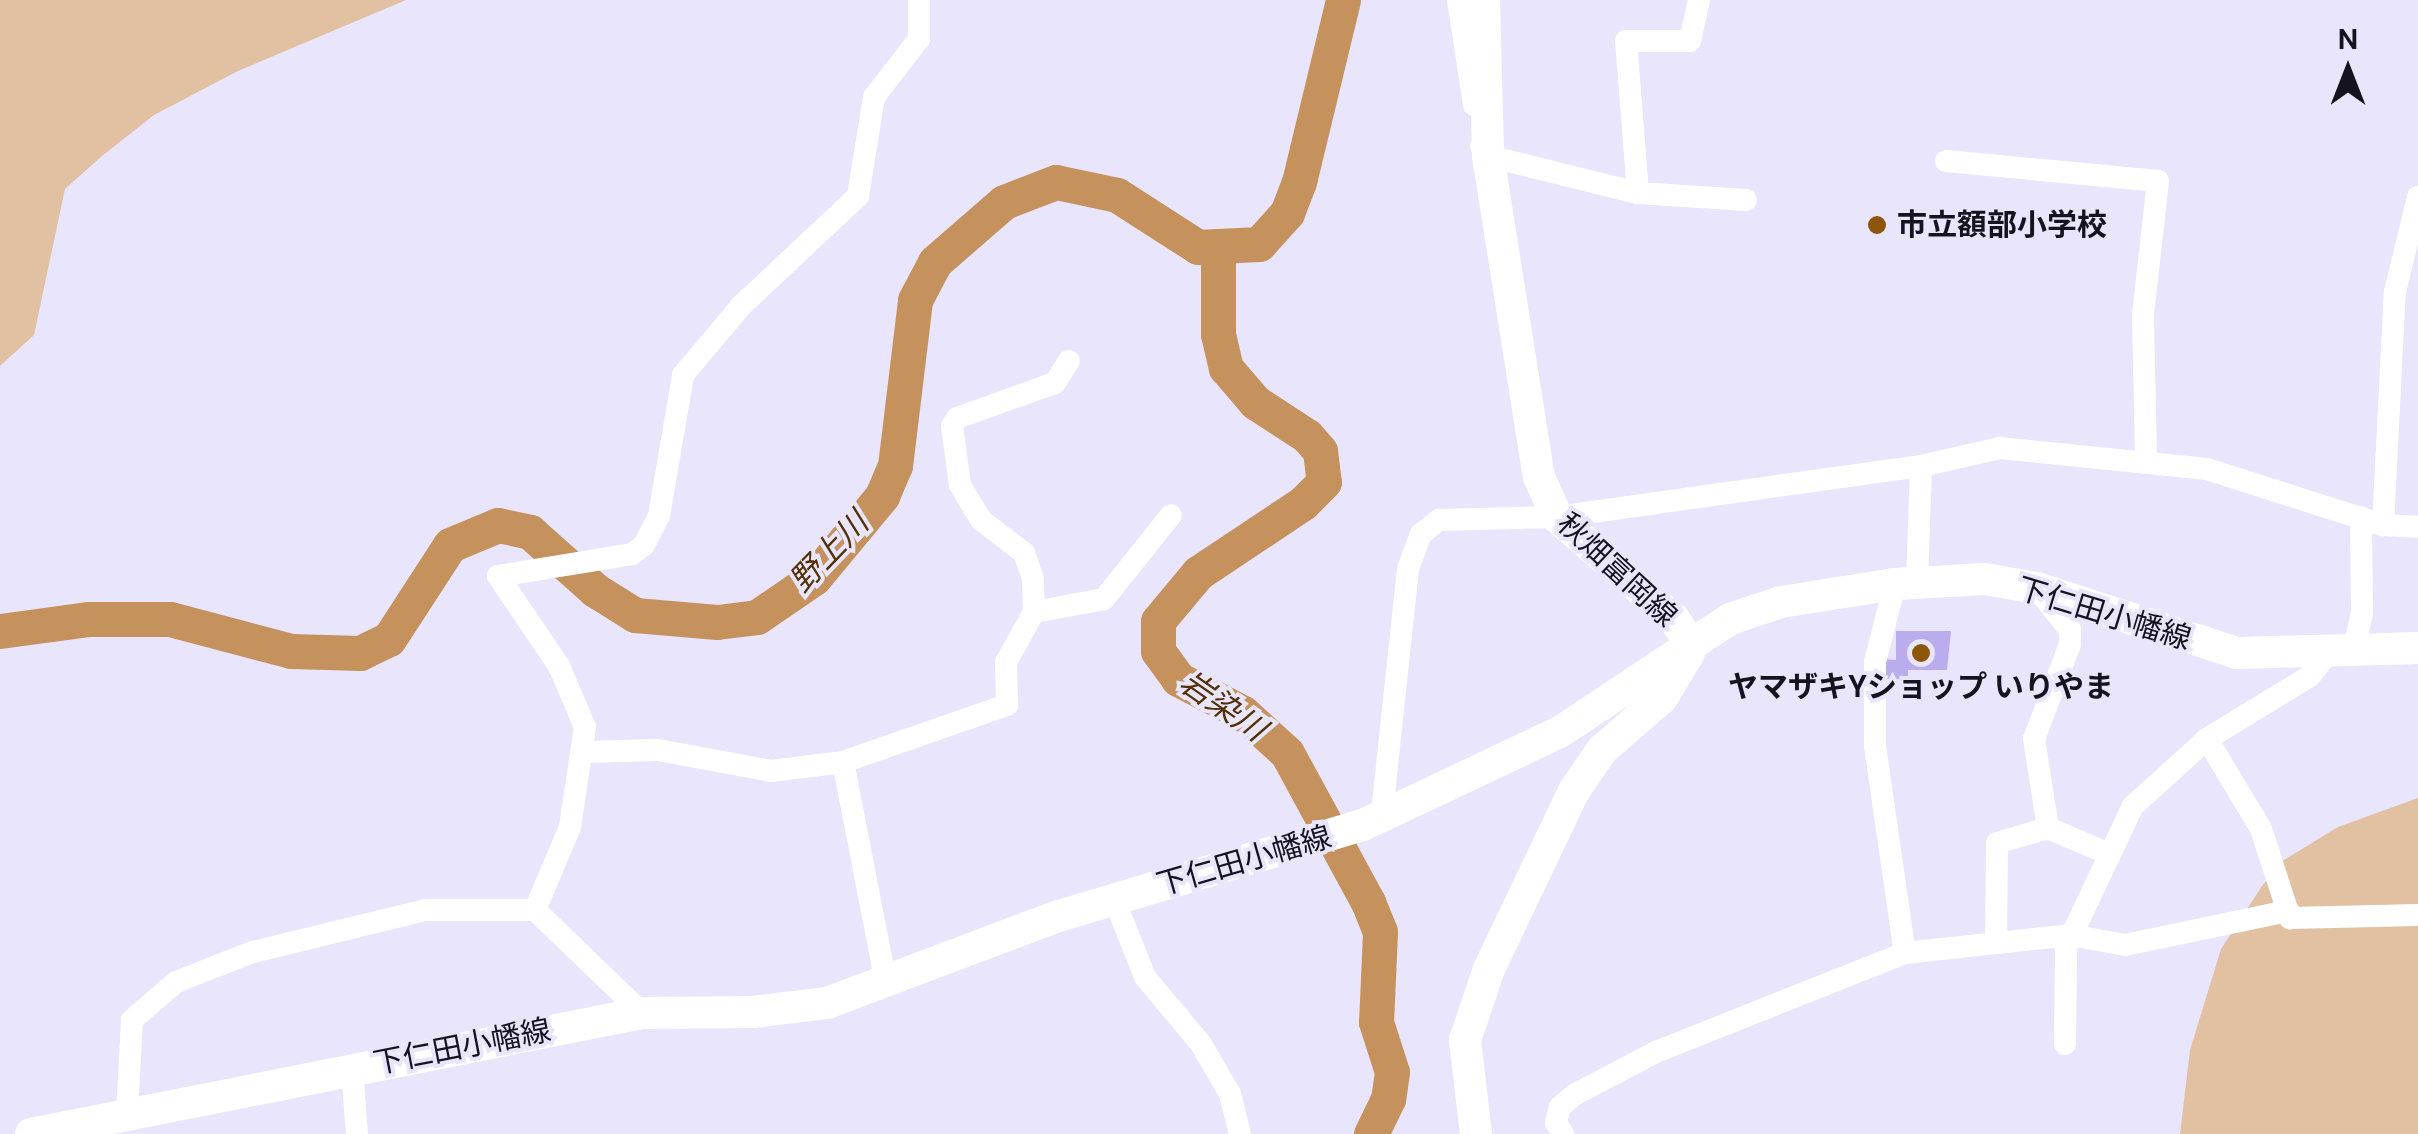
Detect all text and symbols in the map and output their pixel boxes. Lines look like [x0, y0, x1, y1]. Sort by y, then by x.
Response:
north arrow [2298, 20, 2398, 120]
text: N [2338, 21, 2358, 58]
place label: 市立額部小学校 [1897, 207, 2107, 243]
marker: 市立額部小学校 [1866, 214, 1888, 236]
water label: 野上川 [782, 504, 876, 600]
street label: 秋畑富岡線 [1550, 506, 1684, 634]
street label: 下仁田小幡線 [2013, 570, 2195, 658]
marker: ヤマザキYショップ いりやま [1910, 642, 1932, 664]
water label: 岩染川 [1173, 663, 1273, 749]
place label: ヤマザキYショップ いりやま [1728, 669, 2114, 705]
street label: 下仁田小幡線 [1153, 819, 1335, 903]
street label: 下仁田小幡線 [370, 1012, 554, 1082]

